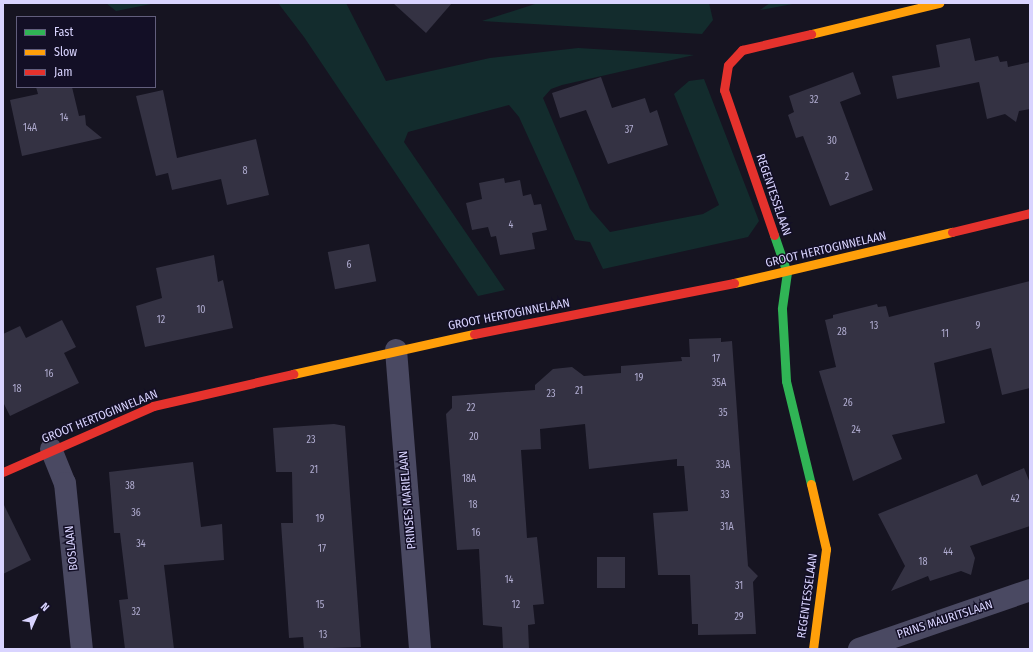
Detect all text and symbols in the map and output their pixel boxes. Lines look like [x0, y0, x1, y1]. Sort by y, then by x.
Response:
legend [16, 16, 156, 88]
text: Fast [54, 25, 73, 39]
text: Slow [54, 45, 77, 59]
text: Jam [54, 65, 72, 79]
house number: 32 [810, 95, 818, 107]
house number: 14 [60, 113, 68, 125]
house number: 14A [23, 123, 37, 135]
house number: 37 [625, 125, 633, 137]
house number: 30 [827, 136, 837, 148]
street label: REGENTESSELAAN [752, 152, 794, 238]
house number: 8 [243, 166, 247, 178]
house number: 2 [845, 172, 849, 184]
house number: 4 [509, 220, 513, 232]
street label: GROOT HERTOGINNELAAN [764, 229, 888, 271]
house number: 6 [347, 260, 351, 272]
street label: GROOT HERTOGINNELAAN [447, 296, 571, 334]
house number: 10 [196, 305, 206, 317]
house number: 12 [157, 315, 165, 327]
house number: 13 [870, 321, 878, 333]
house number: 9 [976, 321, 980, 333]
house number: 28 [837, 327, 847, 339]
house number: 11 [941, 329, 949, 341]
house number: 17 [712, 354, 720, 366]
house number: 16 [45, 369, 53, 381]
house number: 19 [635, 373, 643, 385]
house number: 35A [712, 378, 726, 390]
house number: 18 [13, 384, 21, 396]
house number: 21 [575, 386, 583, 398]
street label: GROOT HERTOGINNELAAN [40, 387, 160, 447]
house number: 23 [547, 389, 555, 401]
house number: 26 [843, 398, 853, 410]
house number: 22 [467, 403, 475, 415]
house number: 35 [718, 408, 728, 420]
house number: 24 [851, 425, 861, 437]
house number: 20 [469, 432, 479, 444]
house number: 23 [307, 435, 315, 447]
street label: PRINSES MARIELAAN [397, 450, 419, 550]
house number: 33A [716, 460, 730, 472]
house number: 21 [310, 465, 318, 477]
house number: 18A [462, 474, 476, 486]
house number: 38 [125, 481, 135, 493]
house number: 33 [720, 490, 730, 502]
house number: 42 [1010, 494, 1020, 506]
house number: 18 [469, 500, 477, 512]
house number: 36 [131, 508, 141, 520]
house number: 19 [316, 514, 324, 526]
house number: 31A [720, 522, 734, 534]
street label: BOSLAAN [62, 525, 82, 571]
house number: 16 [472, 528, 480, 540]
house number: 34 [136, 539, 146, 551]
house number: 17 [318, 544, 326, 556]
house number: 44 [943, 547, 953, 559]
street label: REGENTESSELAAN [795, 553, 821, 639]
house number: 18 [919, 557, 927, 569]
house number: 14 [505, 575, 513, 587]
house number: 31 [735, 581, 743, 593]
north arrow [16, 596, 56, 636]
street label: PRINS MAURITSLAAN [895, 598, 995, 642]
text: N [38, 600, 52, 614]
house number: 15 [316, 600, 324, 612]
house number: 12 [512, 600, 520, 612]
house number: 32 [132, 607, 140, 619]
house number: 29 [734, 612, 744, 624]
house number: 13 [319, 630, 327, 642]

